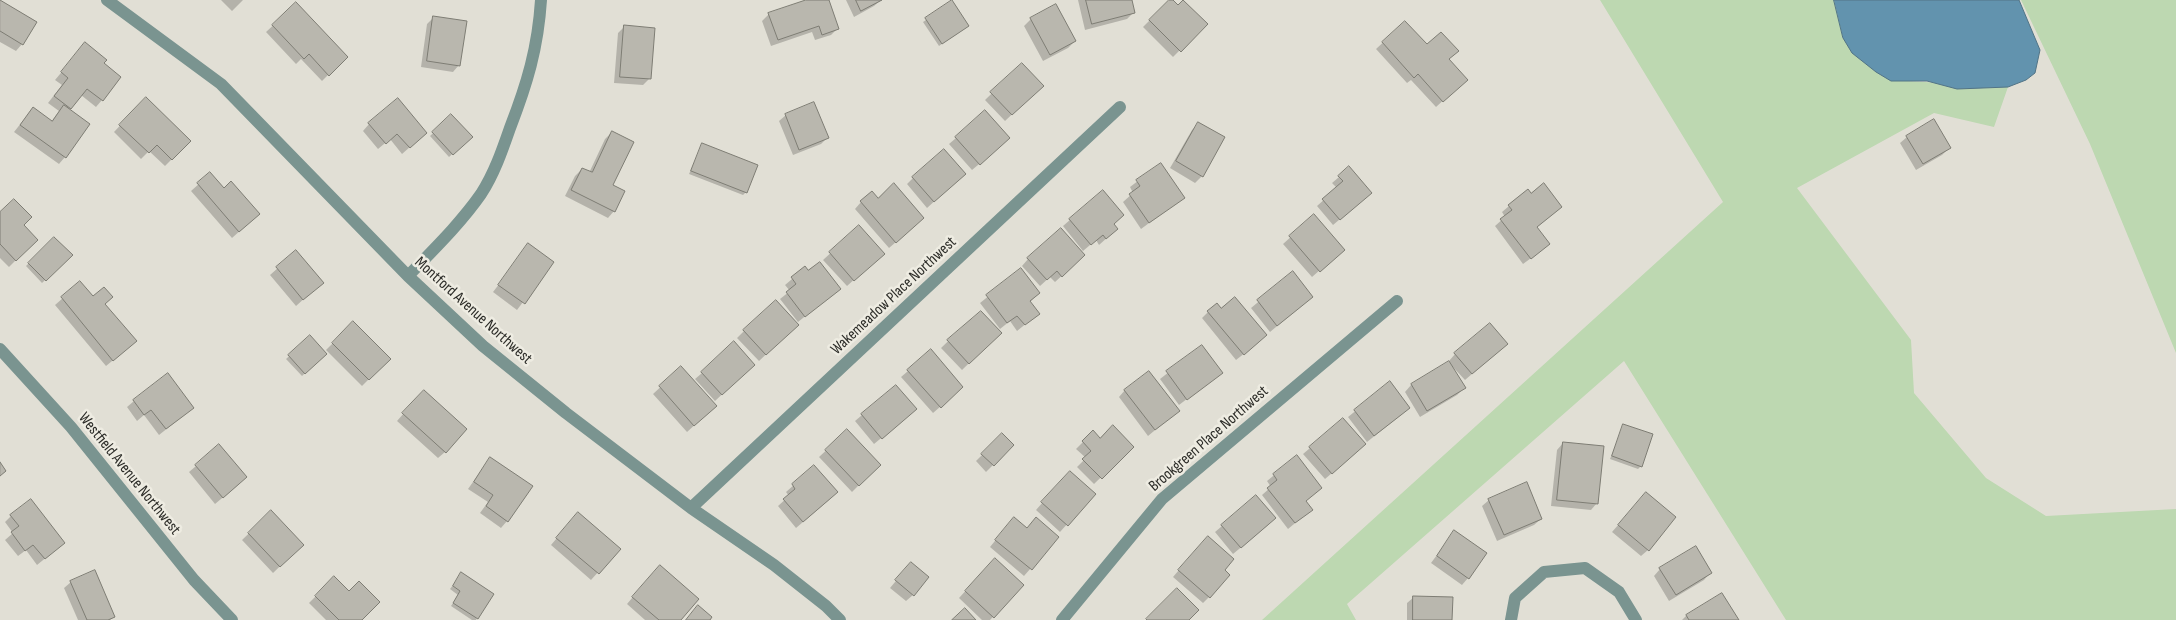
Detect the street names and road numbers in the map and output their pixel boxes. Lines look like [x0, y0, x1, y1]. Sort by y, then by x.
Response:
street label: Wakemeadow Place Northwest [827, 233, 961, 359]
street label: Montford Avenue Northwest [410, 253, 536, 369]
street label: Brookgreen Place Northwest [1145, 382, 1273, 496]
street label: Westfield Avenue Northwest [74, 409, 184, 539]

